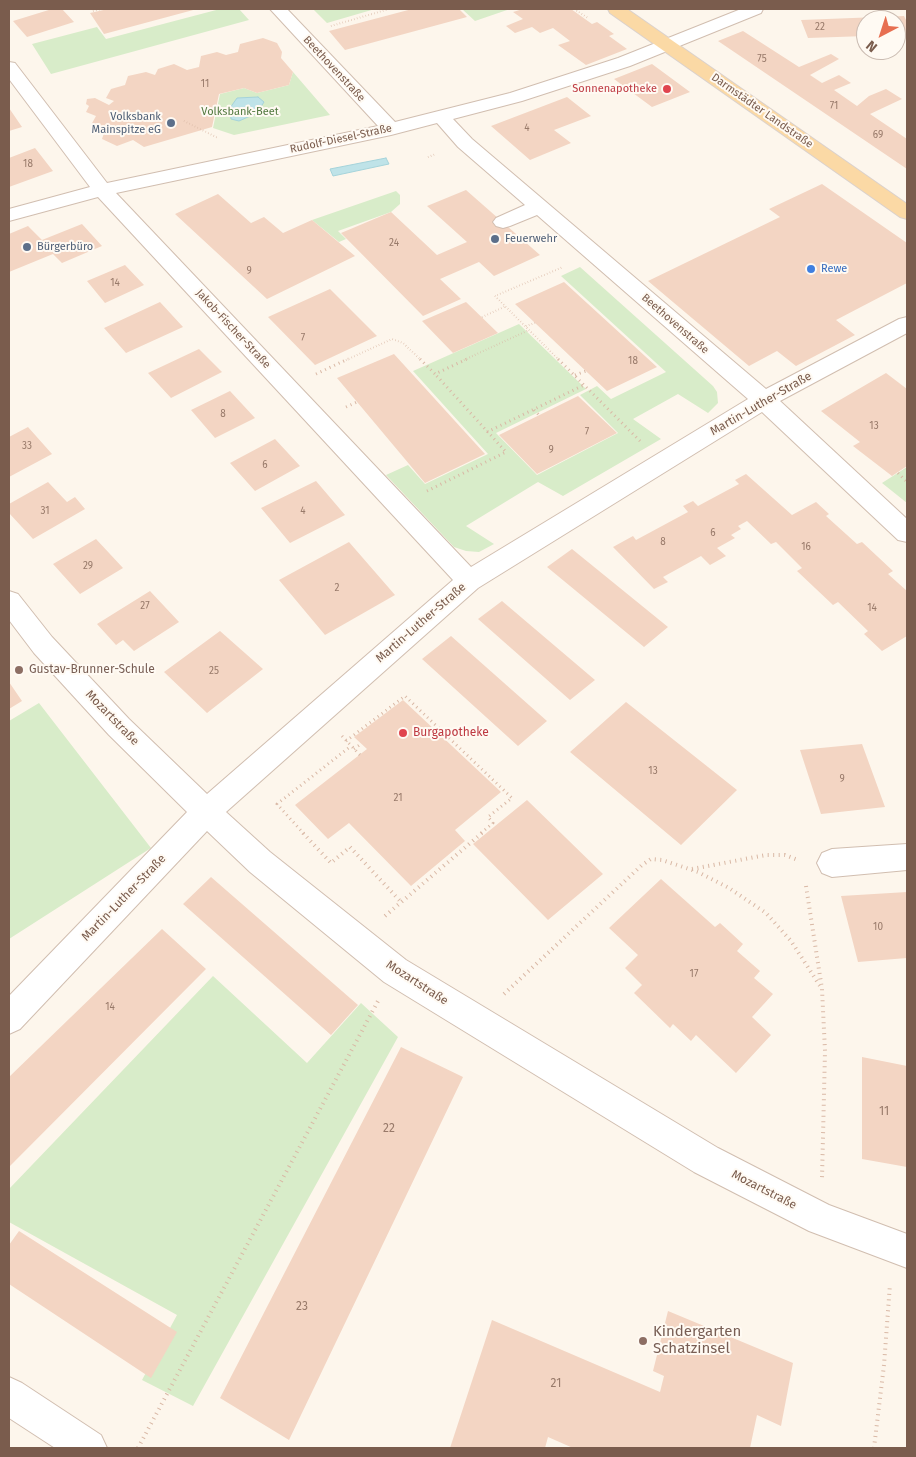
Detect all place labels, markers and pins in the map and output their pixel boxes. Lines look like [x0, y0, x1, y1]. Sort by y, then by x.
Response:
place label: Sonnenapotheke [572, 82, 657, 96]
marker: Sonnenapotheke [661, 83, 673, 95]
place label: Volksbank Mainspitze eG [92, 110, 161, 136]
marker: Volksbank Mainspitze eG [165, 117, 177, 129]
place label: Feuerwehr [505, 232, 557, 246]
marker: Feuerwehr [489, 233, 501, 245]
place label: Bürgerbüro [37, 240, 93, 254]
marker: Bürgerbüro [21, 241, 33, 253]
place label: Rewe [821, 262, 847, 276]
marker: Rewe [805, 263, 817, 275]
place label: Gustav-Brunner-Schule [29, 663, 155, 677]
marker: Gustav-Brunner-Schule [13, 664, 25, 676]
place label: Burgapotheke [413, 726, 489, 740]
marker: Burgapotheke [397, 727, 409, 739]
place label: Kindergarten Schatzinsel [653, 1323, 741, 1358]
marker: Kindergarten Schatzinsel [637, 1335, 649, 1347]

